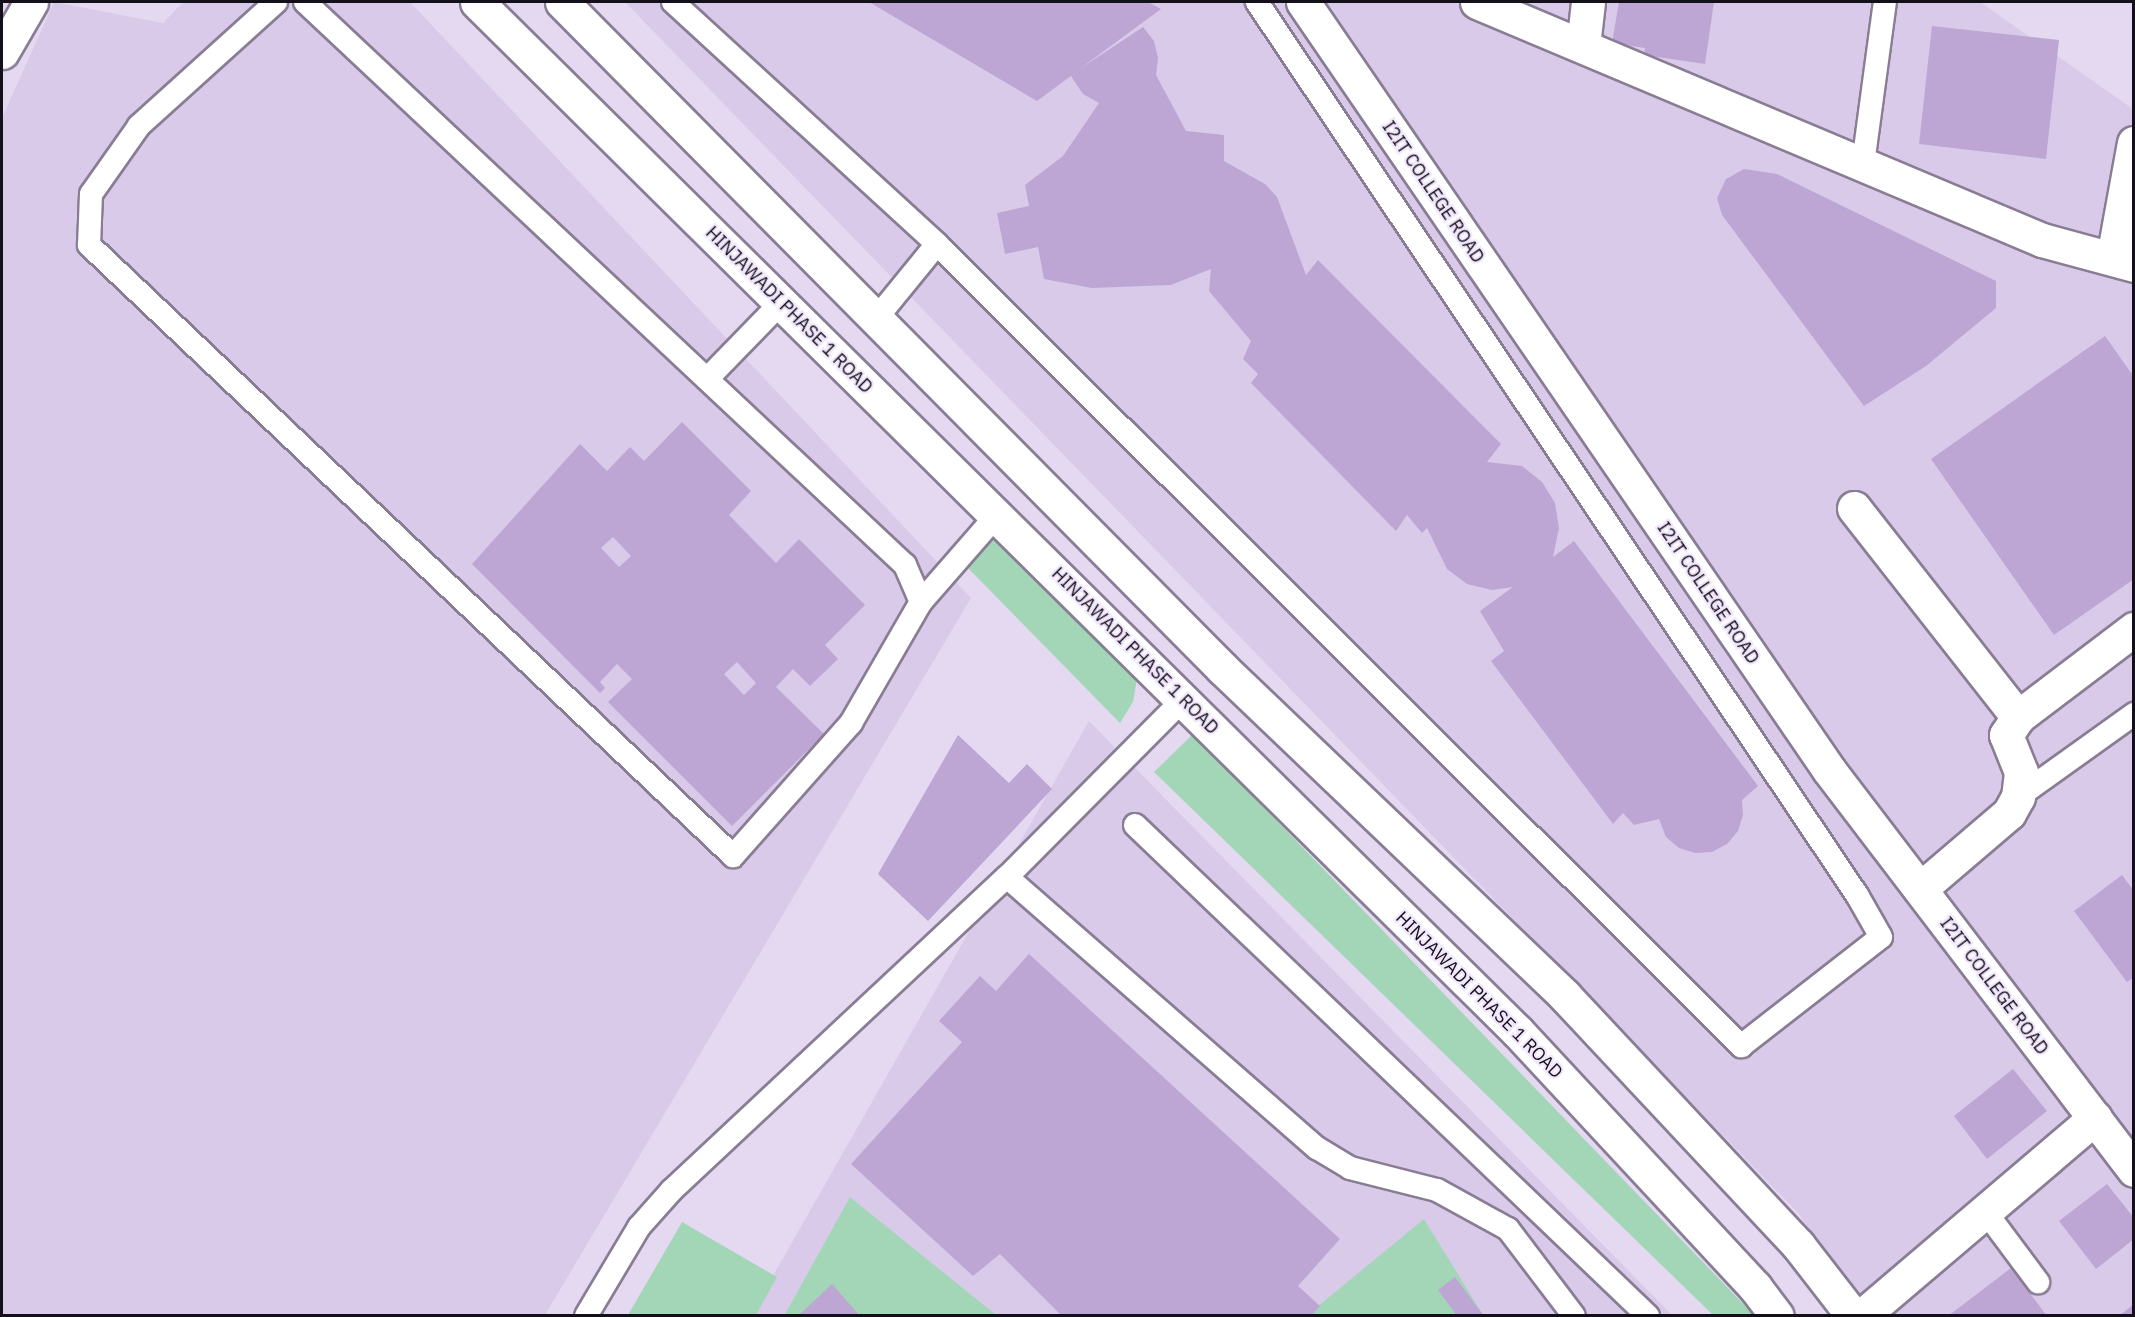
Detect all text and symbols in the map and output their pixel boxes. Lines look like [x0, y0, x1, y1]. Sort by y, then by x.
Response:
street label: I2IT COLLEGE ROAD [1377, 117, 1489, 267]
street label: HINJAWADI PHASE 1 ROAD [701, 222, 877, 398]
street label: I2IT COLLEGE ROAD [1652, 518, 1764, 668]
street label: HINJAWADI PHASE 1 ROAD [1047, 563, 1223, 739]
street label: HINJAWADI PHASE 1 ROAD [1391, 907, 1567, 1083]
street label: I2IT COLLEGE ROAD [1935, 913, 2053, 1059]

